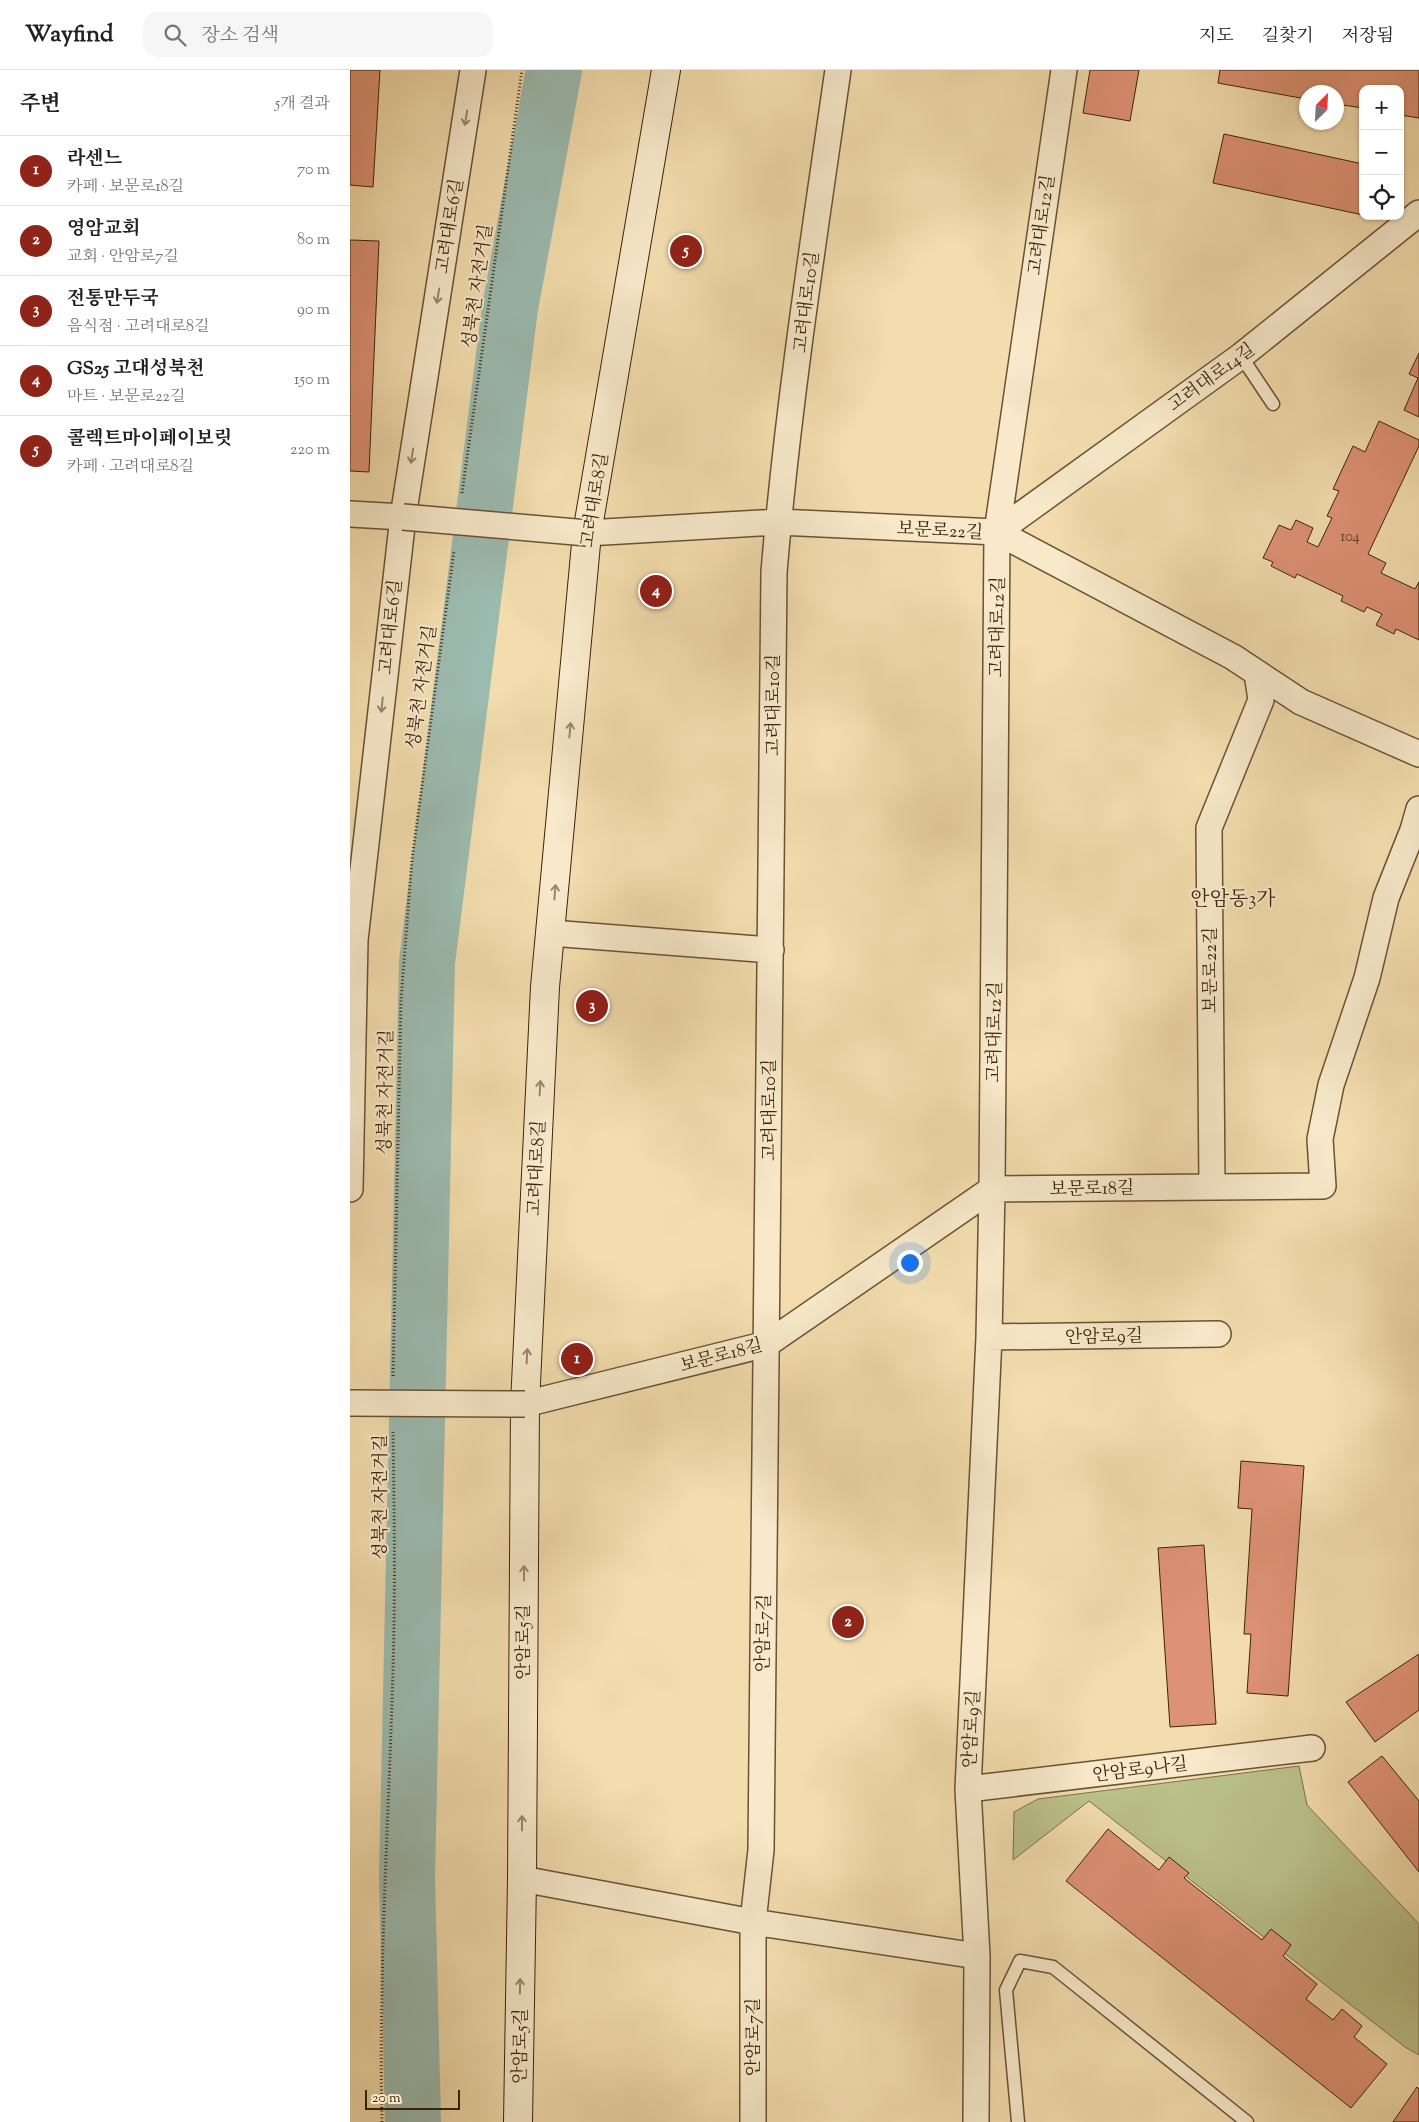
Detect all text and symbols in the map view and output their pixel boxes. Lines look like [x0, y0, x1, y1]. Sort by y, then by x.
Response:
search box [143, 12, 493, 57]
text: Wayfind [25, 18, 113, 52]
icon: search [161, 21, 189, 49]
text: 장소 검색 [201, 23, 279, 50]
text: 지도 [1199, 24, 1234, 50]
text: 길찾기 [1262, 24, 1314, 50]
text: 저장됨 [1342, 24, 1394, 50]
north arrow [1299, 85, 1344, 130]
map controls [1359, 85, 1404, 220]
button: + [1359, 85, 1404, 130]
text: 주변 [20, 90, 61, 120]
text: 5개 결과 [275, 93, 330, 116]
one-way arrow [460, 110, 470, 126]
button: − [1359, 130, 1404, 175]
text: 라센느 [67, 146, 122, 173]
text: 1 [33, 159, 39, 182]
text: 70 m [297, 159, 330, 182]
street label: 고려대로12길 [1023, 173, 1063, 277]
button: locate [1359, 175, 1404, 220]
text: 카페 · 보문로18길 [67, 176, 184, 199]
street label: 고려대로6길 [431, 177, 471, 276]
text: 영암교회 [67, 216, 140, 243]
street label: 성북천 자전거길 [457, 222, 501, 350]
text: 2 [32, 229, 40, 252]
text: 80 m [297, 229, 330, 252]
pin: 5 [670, 232, 702, 270]
text: 교회 · 안암로7길 [67, 246, 179, 269]
street label: 고려대로10길 [789, 250, 827, 355]
text: 전통만두국 [67, 286, 159, 313]
one-way arrow [432, 288, 442, 304]
text: 3 [33, 299, 39, 322]
text: 90 m [297, 299, 330, 322]
text: 음식점 · 고려대로8길 [67, 316, 210, 339]
street label: 고려대로14길 [1163, 338, 1261, 419]
text: GS25 고대성북천 [67, 356, 205, 383]
text: 4 [32, 369, 40, 392]
text: 150 m [294, 369, 330, 392]
text: 마트 · 보문로22길 [67, 386, 186, 409]
text: 콜렉트마이페이보릿 [67, 426, 232, 453]
text: 5 [33, 439, 39, 462]
text: 220 m [290, 439, 330, 462]
one-way arrow [407, 448, 417, 464]
street label: 고려대로8길 [576, 451, 616, 550]
text: 카페 · 고려대로8길 [67, 456, 194, 479]
street label: 보문로22길 [896, 517, 984, 547]
house number: 104 [1340, 527, 1360, 548]
pin: 4 [640, 572, 672, 610]
street label: 고려대로12길 [985, 576, 1013, 678]
street label: 고려대로6길 [374, 578, 410, 676]
street label: 성북천 자전거길 [401, 623, 445, 751]
street label: 고려대로10길 [762, 654, 788, 756]
one-way arrow [377, 696, 387, 712]
one-way arrow [565, 722, 574, 738]
one-way arrow [550, 884, 560, 900]
district label: 안암동3가 [1190, 886, 1276, 915]
street label: 보문로22길 [1199, 927, 1225, 1013]
street label: 고려대로12길 [982, 981, 1010, 1083]
pin: 3 [576, 987, 608, 1025]
street label: 성북천 자전거길 [373, 1029, 401, 1155]
street label: 고려대로10길 [758, 1059, 784, 1161]
one-way arrow [535, 1081, 544, 1097]
street label: 고려대로8길 [523, 1120, 553, 1217]
street label: 보문로18길 [1049, 1176, 1135, 1204]
your location [897, 1250, 923, 1276]
street label: 안암로9길 [1065, 1324, 1143, 1352]
street label: 보문로18길 [677, 1333, 766, 1380]
pin: 1 [561, 1340, 593, 1378]
one-way arrow [522, 1348, 532, 1364]
street label: 성북천 자전거길 [369, 1434, 395, 1560]
one-way arrow [519, 1566, 529, 1582]
street label: 안암로7길 [751, 1594, 779, 1673]
pin: 2 [832, 1603, 864, 1641]
street label: 안암로5길 [512, 1604, 538, 1680]
street label: 안암로9길 [958, 1689, 988, 1769]
street label: 안암로9나길 [1091, 1752, 1189, 1790]
one-way arrow [518, 1816, 527, 1832]
one-way arrow [516, 1978, 525, 1994]
street label: 안암로7길 [742, 1998, 768, 2076]
street label: 안암로5길 [508, 2008, 536, 2084]
scale bar [365, 2087, 460, 2110]
text: 20 m [372, 2089, 401, 2109]

